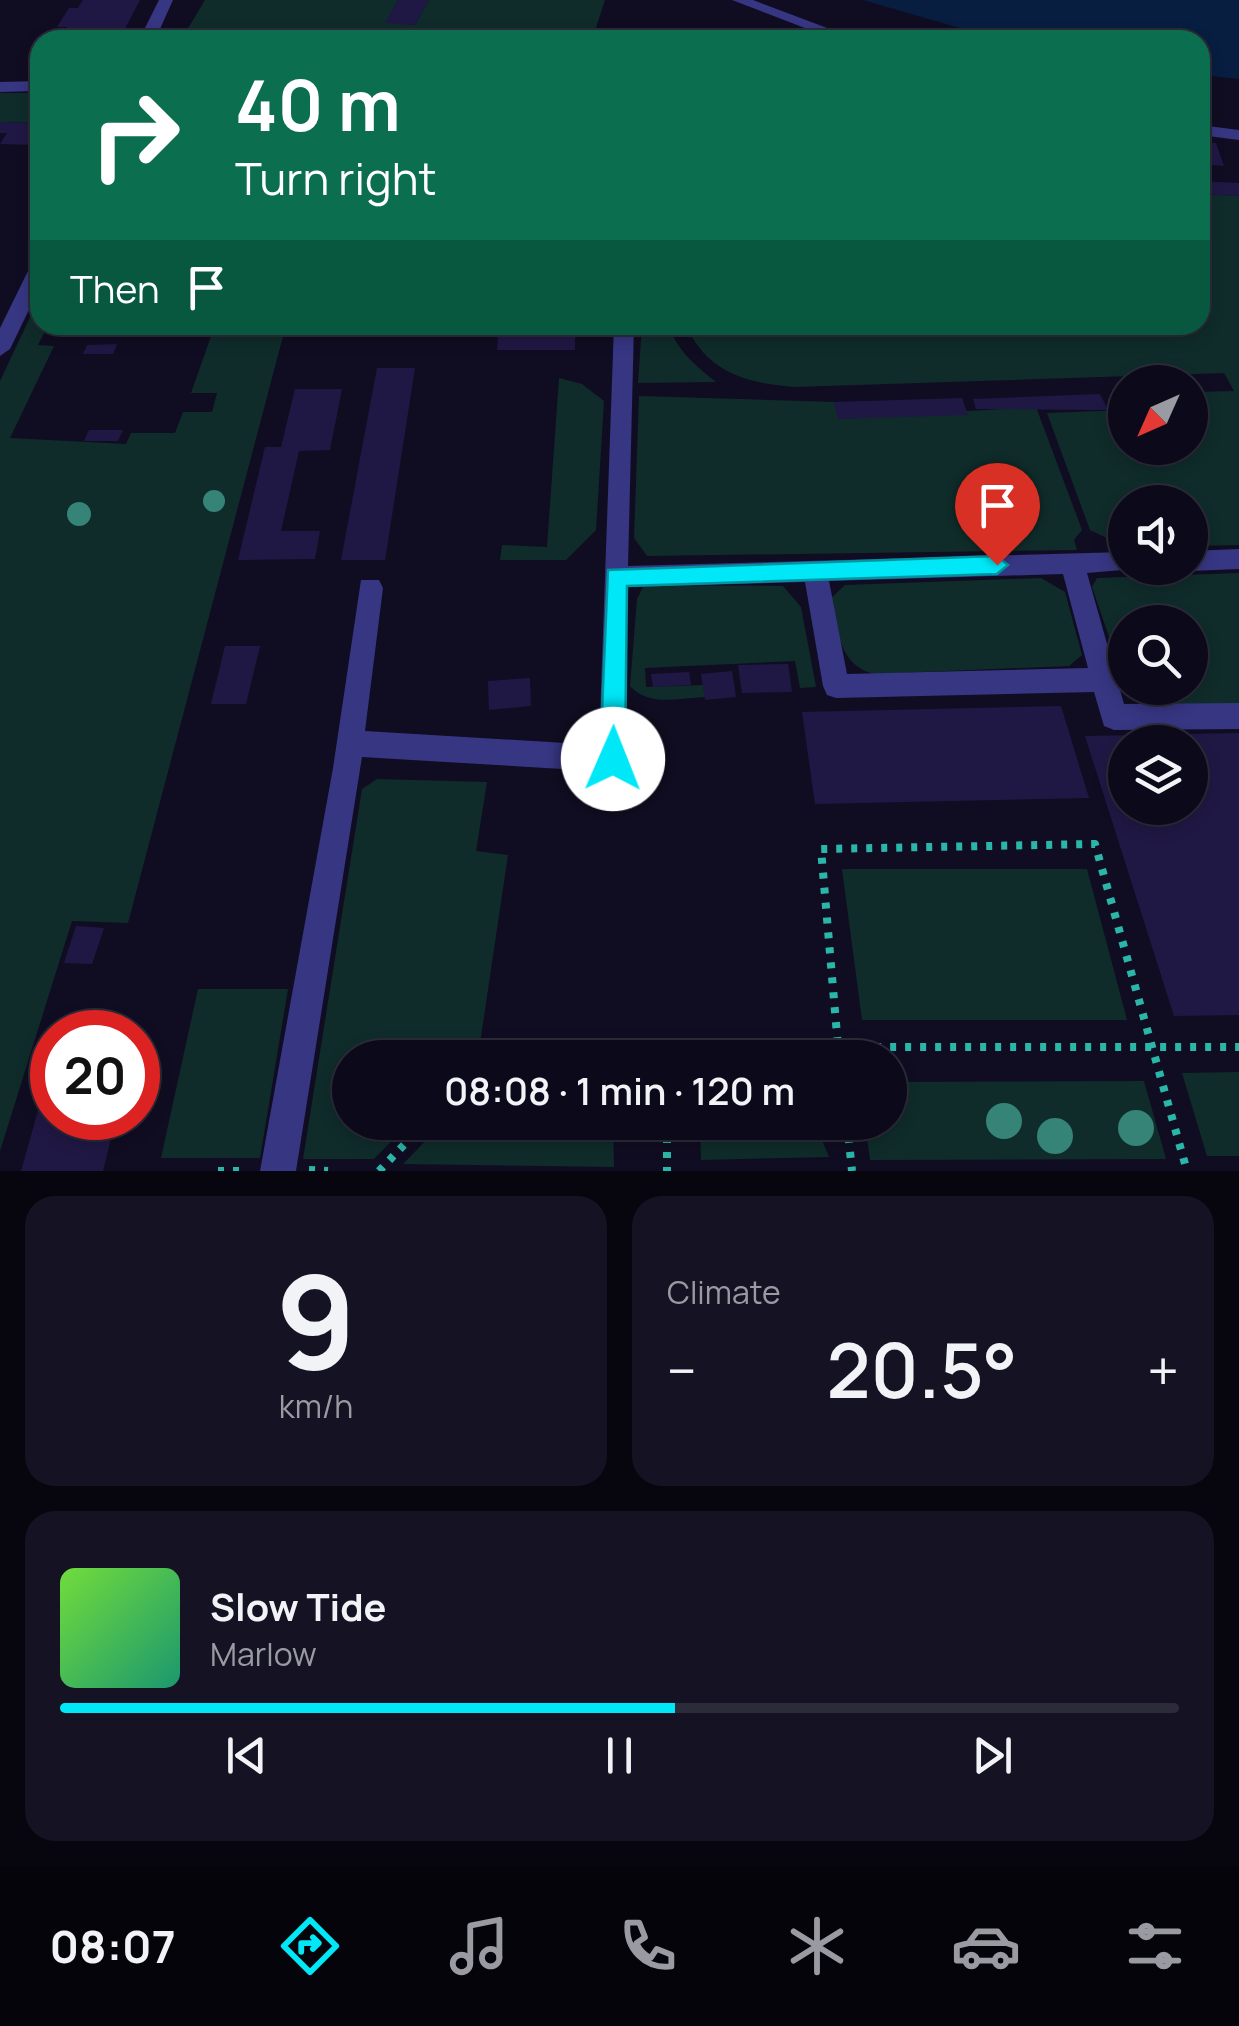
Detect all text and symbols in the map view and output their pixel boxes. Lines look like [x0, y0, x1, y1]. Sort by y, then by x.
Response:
text: 40 m [235, 56, 401, 152]
icon: right [70, 70, 200, 200]
text: Turn right [235, 147, 436, 209]
icon: arrive [179, 260, 234, 315]
text: Then [70, 262, 159, 314]
north arrow [1108, 365, 1208, 465]
map controls [1108, 365, 1208, 825]
pin [955, 463, 1040, 566]
icon: arrive [970, 478, 1025, 533]
button: sound [1108, 485, 1208, 585]
button: search [1108, 605, 1208, 705]
position arrow [561, 707, 665, 811]
button: layers [1108, 725, 1208, 825]
speed limit sign: 20 [30, 1010, 160, 1140]
text: 08:08 · 1 min · 120 m [444, 1064, 795, 1116]
text: 9 [276, 1230, 356, 1408]
text: Climate [667, 1270, 781, 1314]
text: 20.5° [826, 1318, 1018, 1421]
text: − [667, 1332, 697, 1408]
text: + [1147, 1332, 1179, 1408]
text: km/h [279, 1384, 353, 1428]
text: Slow Tide [210, 1580, 387, 1632]
text: Marlow [210, 1632, 317, 1676]
icon: previous [219, 1728, 274, 1783]
icon: pause [592, 1728, 647, 1783]
icon: next [965, 1728, 1020, 1783]
icon: directions [275, 1911, 345, 1981]
icon: music [444, 1911, 514, 1981]
icon: phone [613, 1911, 683, 1981]
icon: climate [782, 1911, 852, 1981]
icon: car [951, 1911, 1021, 1981]
icon: filters [1120, 1911, 1190, 1981]
text: 08:07 [49, 1915, 176, 1977]

